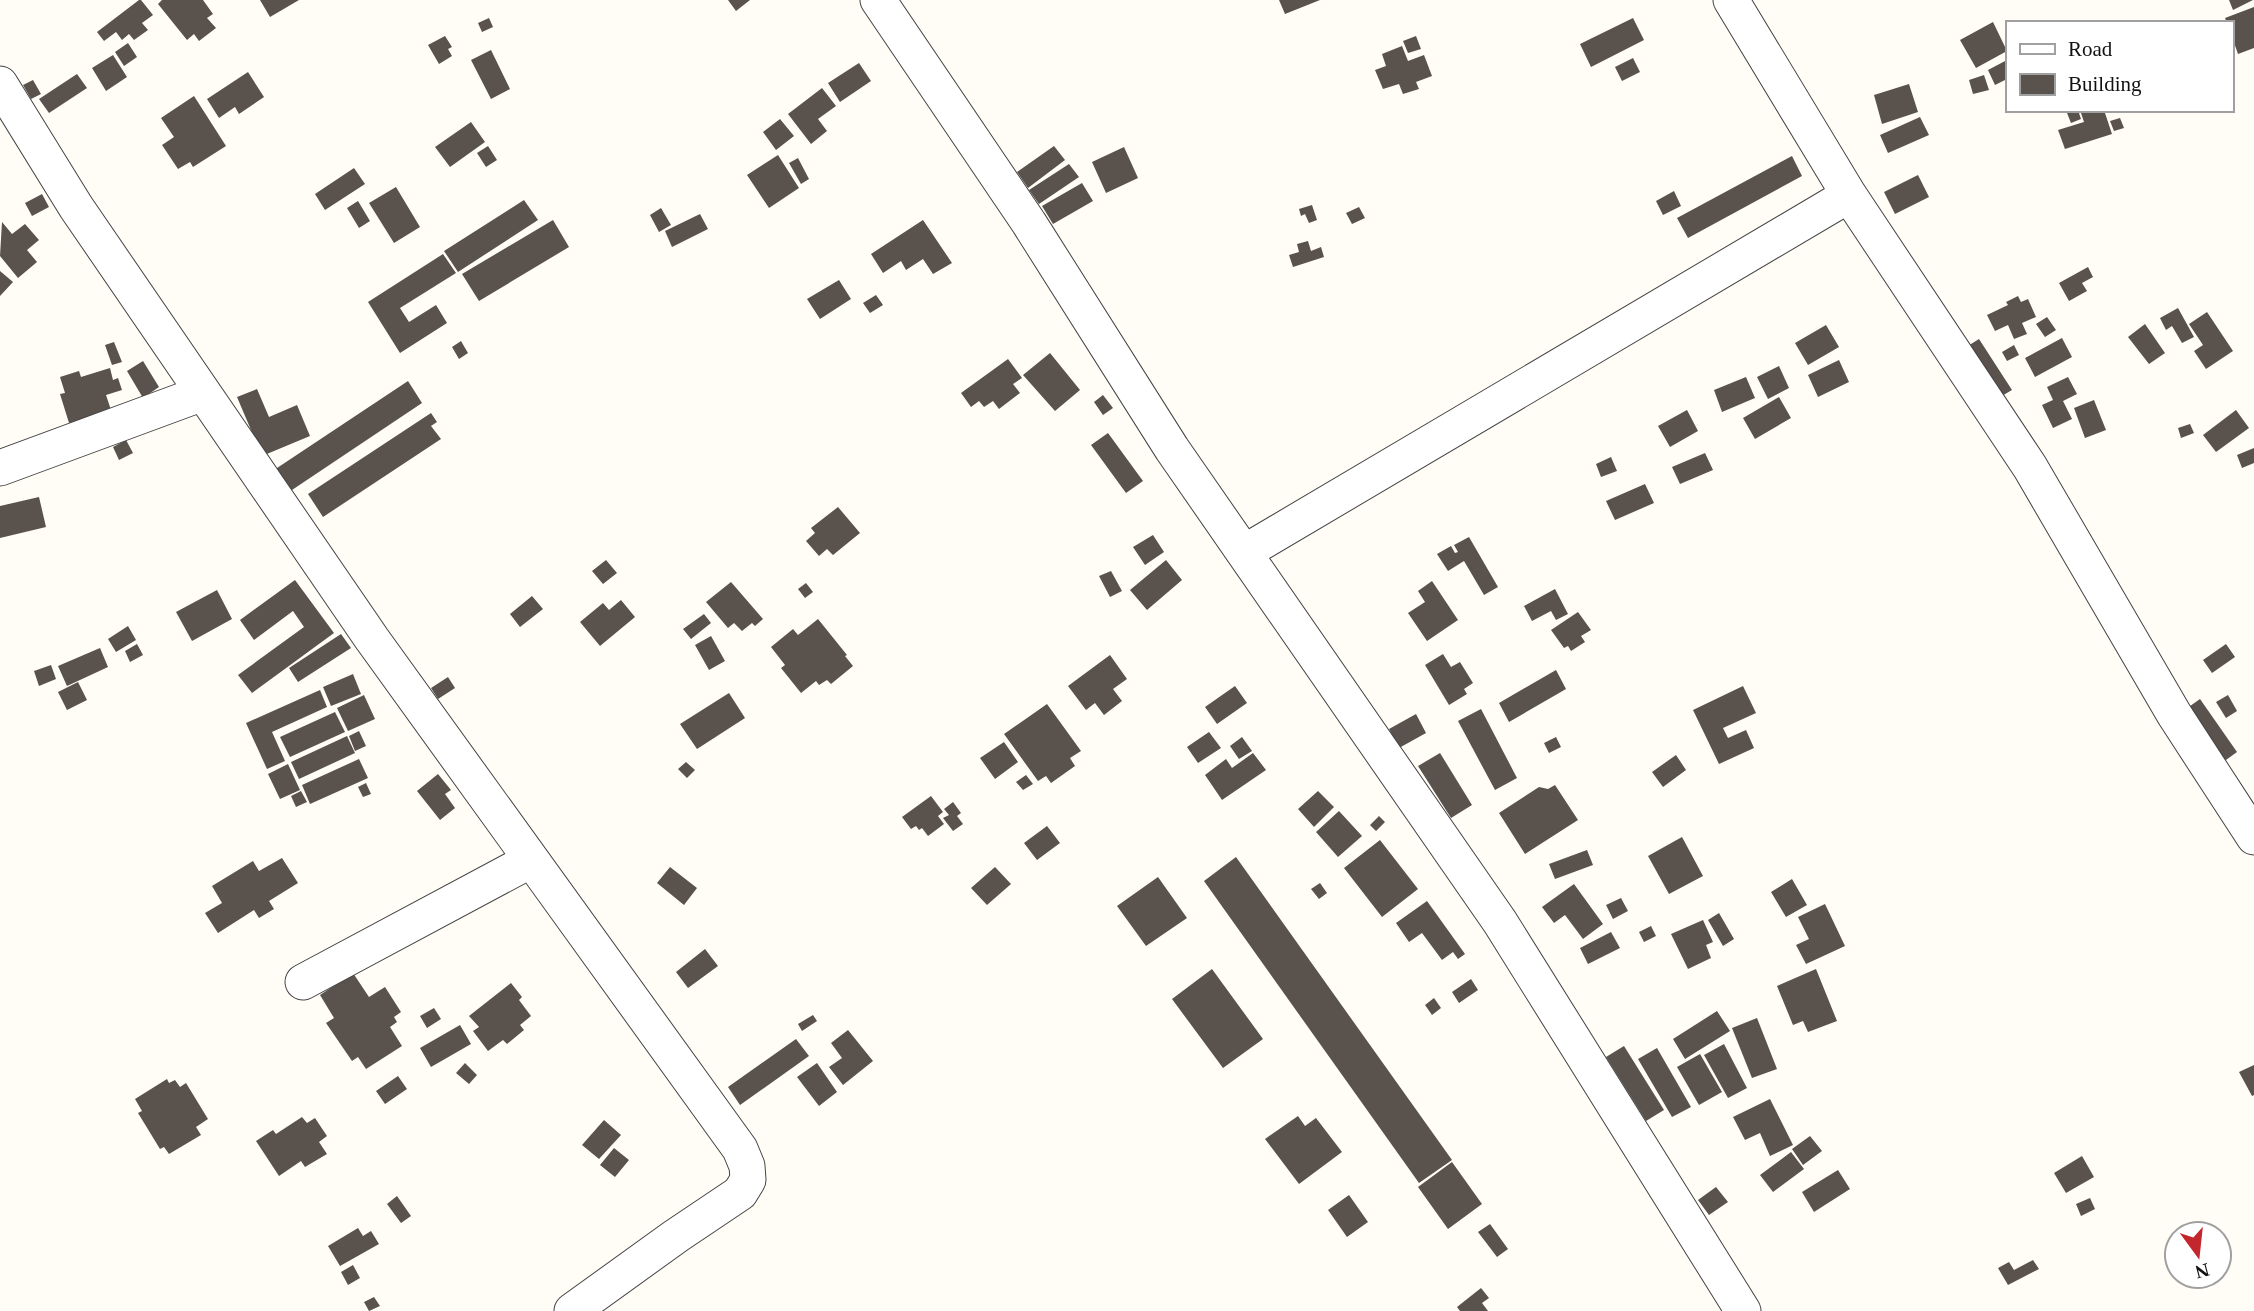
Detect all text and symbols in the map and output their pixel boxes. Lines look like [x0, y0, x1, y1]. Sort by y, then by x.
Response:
legend [2006, 21, 2233, 112]
text: Road [2068, 37, 2113, 61]
text: Building [2068, 72, 2142, 96]
north arrow [2163, 1220, 2233, 1290]
text: N [2193, 1259, 2212, 1283]

